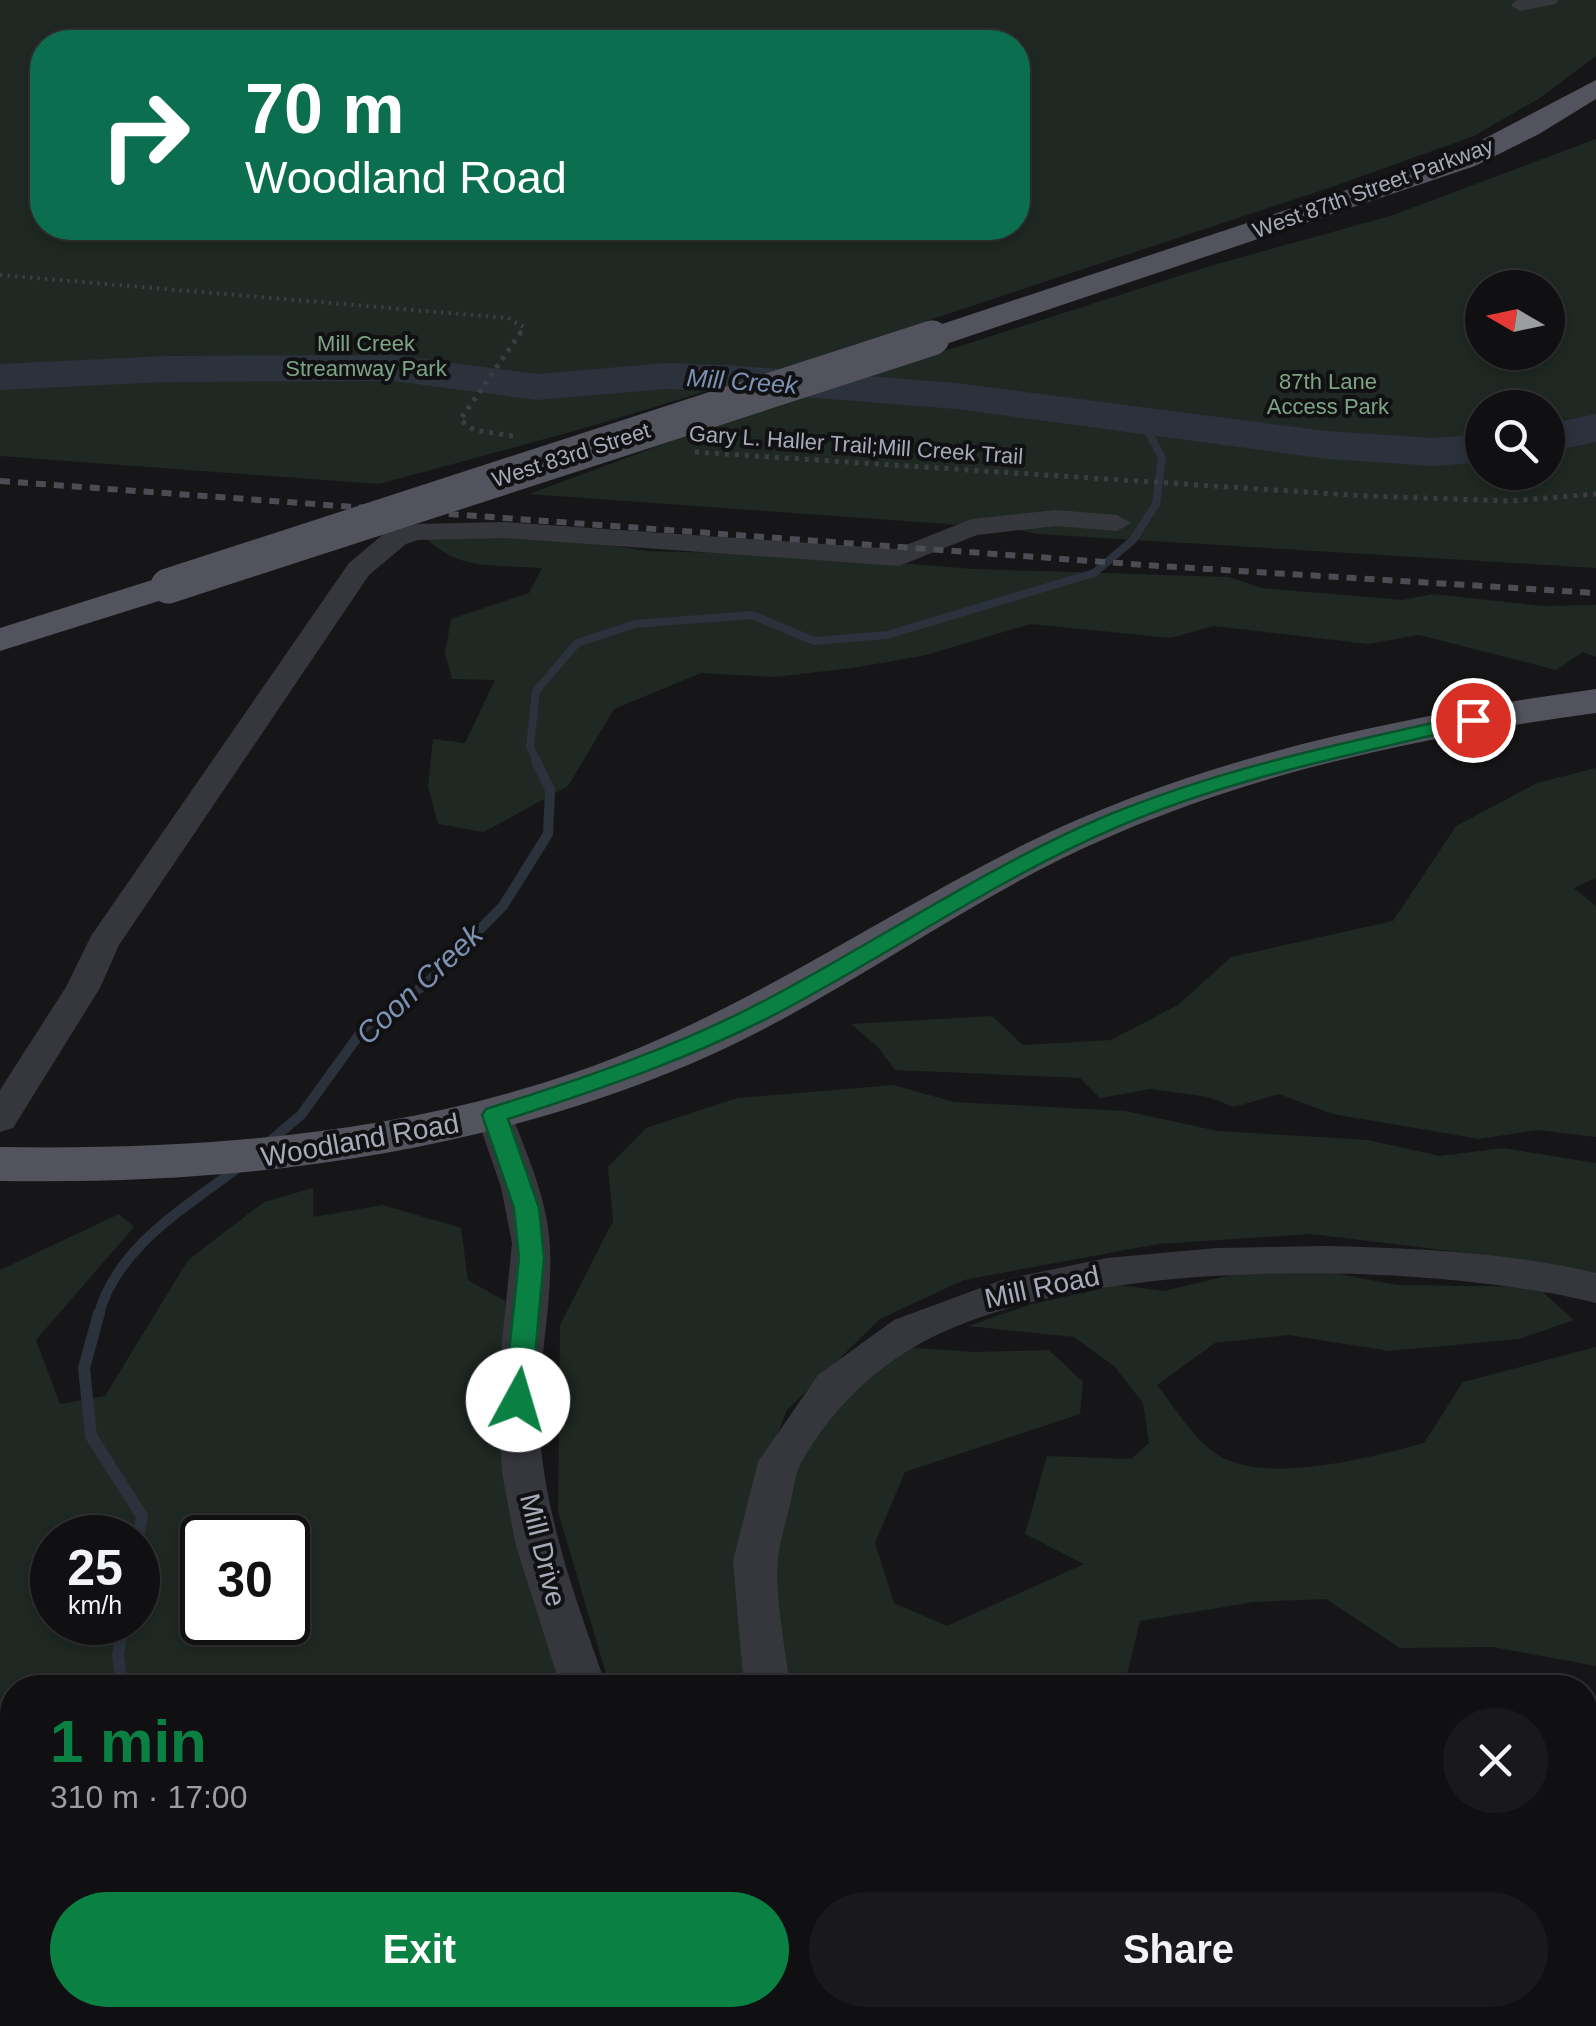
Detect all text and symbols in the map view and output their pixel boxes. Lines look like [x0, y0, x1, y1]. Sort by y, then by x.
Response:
icon: right [80, 70, 210, 200]
text: 70 m [245, 70, 405, 148]
street label: West 87th Street Parkway [1249, 133, 1497, 243]
text: Woodland Road [245, 152, 567, 203]
north arrow [1465, 270, 1565, 370]
map controls [1465, 270, 1565, 490]
park label: Mill Creek Streamway Park [285, 331, 448, 381]
water label: Mill Creek [686, 363, 800, 399]
park label: 87th Lane Access Park [1267, 369, 1390, 419]
button: search [1465, 390, 1565, 490]
street label: West 83rd Street [489, 418, 653, 492]
street label: Gary L. Haller Trail;Mill Creek Trail [688, 421, 1024, 469]
pin [1431, 678, 1516, 763]
icon: arrive [1446, 693, 1501, 748]
water label: Coon Creek [349, 916, 490, 1051]
street label: Woodland Road [259, 1107, 461, 1173]
street label: Mill Road [982, 1260, 1102, 1314]
position arrow [466, 1348, 570, 1452]
street label: Mill Drive [514, 1490, 572, 1610]
speed limit sign: 30 [180, 1515, 310, 1645]
text: 25 [67, 1540, 123, 1596]
text: km/h [68, 1591, 122, 1619]
text: 1 min [50, 1708, 207, 1775]
button: close [1443, 1708, 1548, 1813]
text: 310 m · 17:00 [50, 1779, 247, 1815]
button: Exit [50, 1892, 789, 2007]
button: Share [809, 1892, 1548, 2007]

